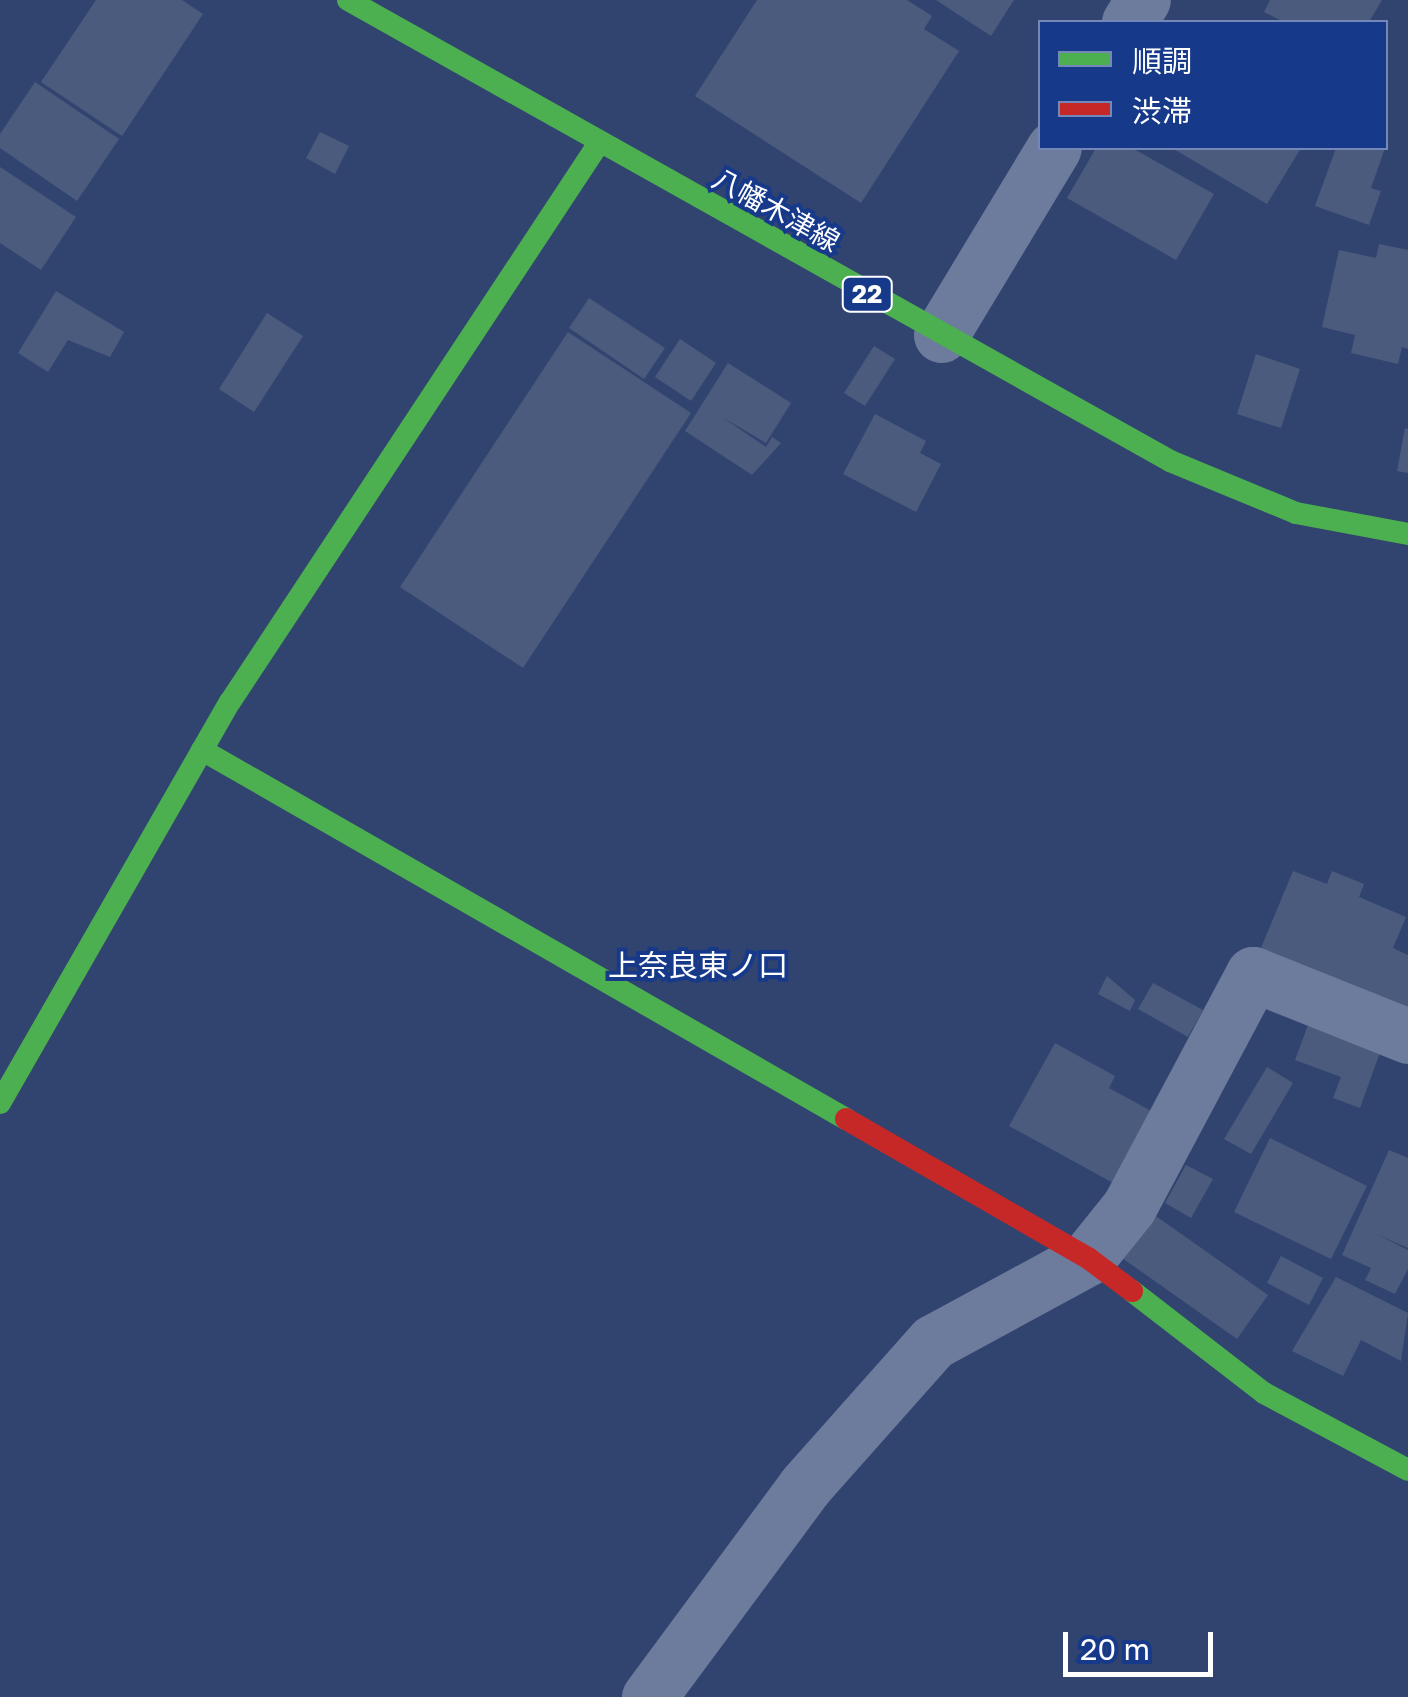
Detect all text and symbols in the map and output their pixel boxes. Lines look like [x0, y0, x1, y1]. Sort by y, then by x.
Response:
legend [1038, 20, 1388, 150]
text: 順調 [1132, 43, 1192, 79]
text: 渋滞 [1132, 93, 1192, 129]
street label: 八幡木津線 [707, 161, 845, 259]
road number: 22 [840, 274, 894, 314]
district label: 上奈良東ノ口 [608, 947, 788, 983]
scale bar [1068, 1612, 1218, 1674]
text: 20 m [1080, 1631, 1150, 1667]

